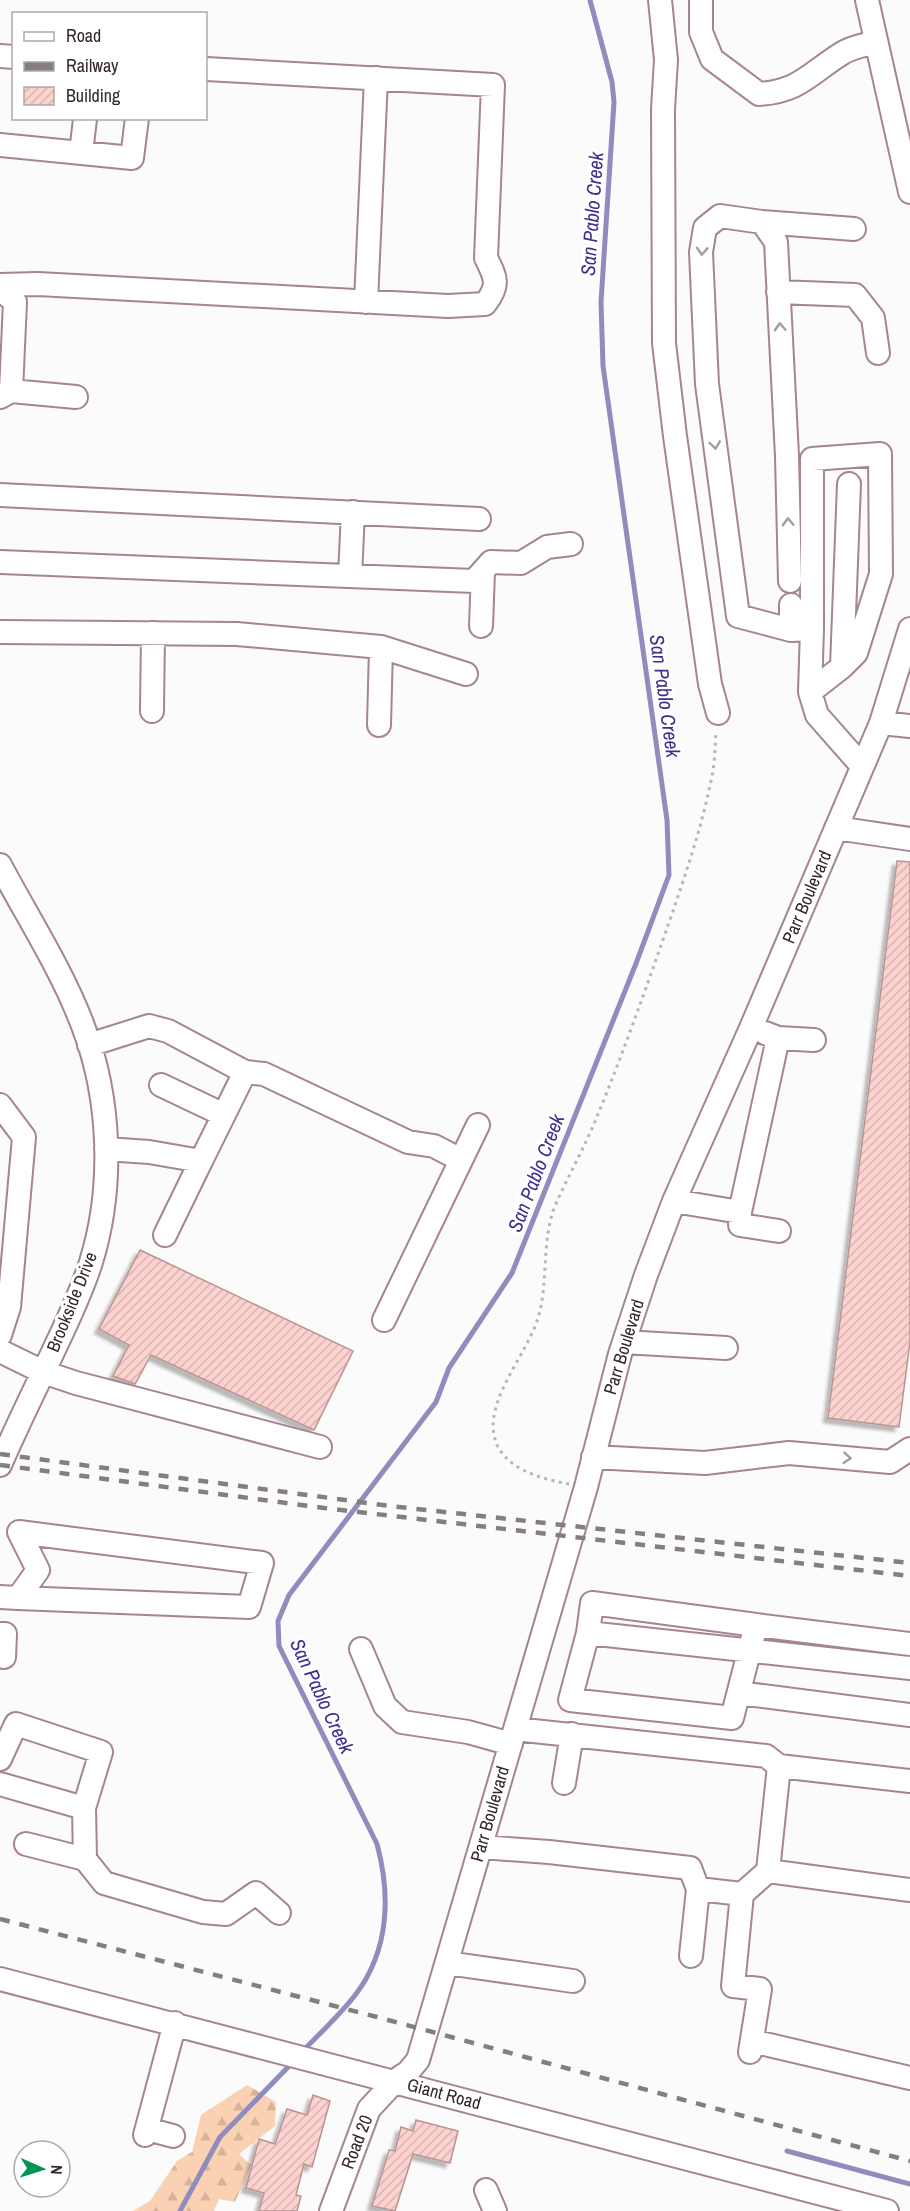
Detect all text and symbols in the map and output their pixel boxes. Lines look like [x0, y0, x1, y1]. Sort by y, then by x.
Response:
legend [12, 12, 207, 120]
text: Road [66, 23, 101, 48]
text: Railway [66, 53, 119, 78]
text: Building [66, 83, 121, 108]
water label: San Pablo Creek [574, 150, 609, 277]
one-way arrow [696, 247, 709, 256]
one-way arrow [773, 323, 786, 332]
one-way arrow [708, 441, 720, 450]
one-way arrow [782, 518, 795, 527]
water label: San Pablo Creek [643, 633, 688, 760]
street label: Parr Boulevard [776, 847, 837, 947]
water label: San Pablo Creek [501, 1109, 571, 1236]
street label: Brookside Drive [40, 1248, 103, 1356]
street label: Parr Boulevard [597, 1296, 650, 1398]
one-way arrow [843, 1451, 852, 1464]
water label: San Pablo Creek [284, 1634, 361, 1758]
street label: Parr Boulevard [464, 1763, 515, 1865]
street label: Giant Road [404, 2072, 484, 2115]
street label: Road 20 [335, 2111, 378, 2172]
north arrow [12, 2139, 72, 2199]
text: N [46, 2164, 68, 2175]

